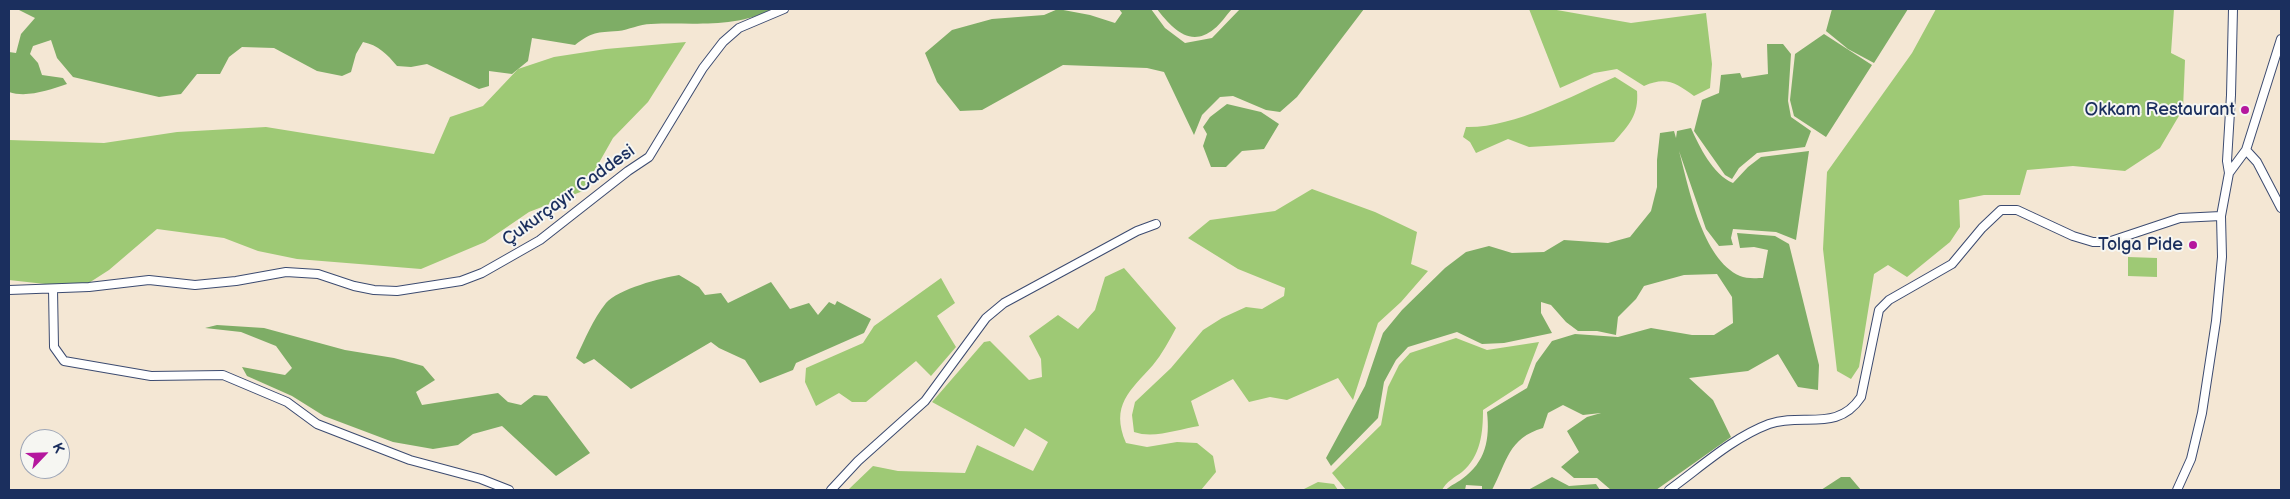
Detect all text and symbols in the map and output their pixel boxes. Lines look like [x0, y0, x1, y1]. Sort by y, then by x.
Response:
place label: Okkam Restaurant [2084, 99, 2235, 121]
marker: Okkam Restaurant [2239, 104, 2251, 116]
street label: Çukurçayır Caddesi [498, 141, 640, 251]
place label: Tolga Pide [2098, 234, 2183, 256]
marker: Tolga Pide [2187, 239, 2199, 251]
north arrow [20, 429, 70, 479]
text: K [49, 440, 68, 456]

